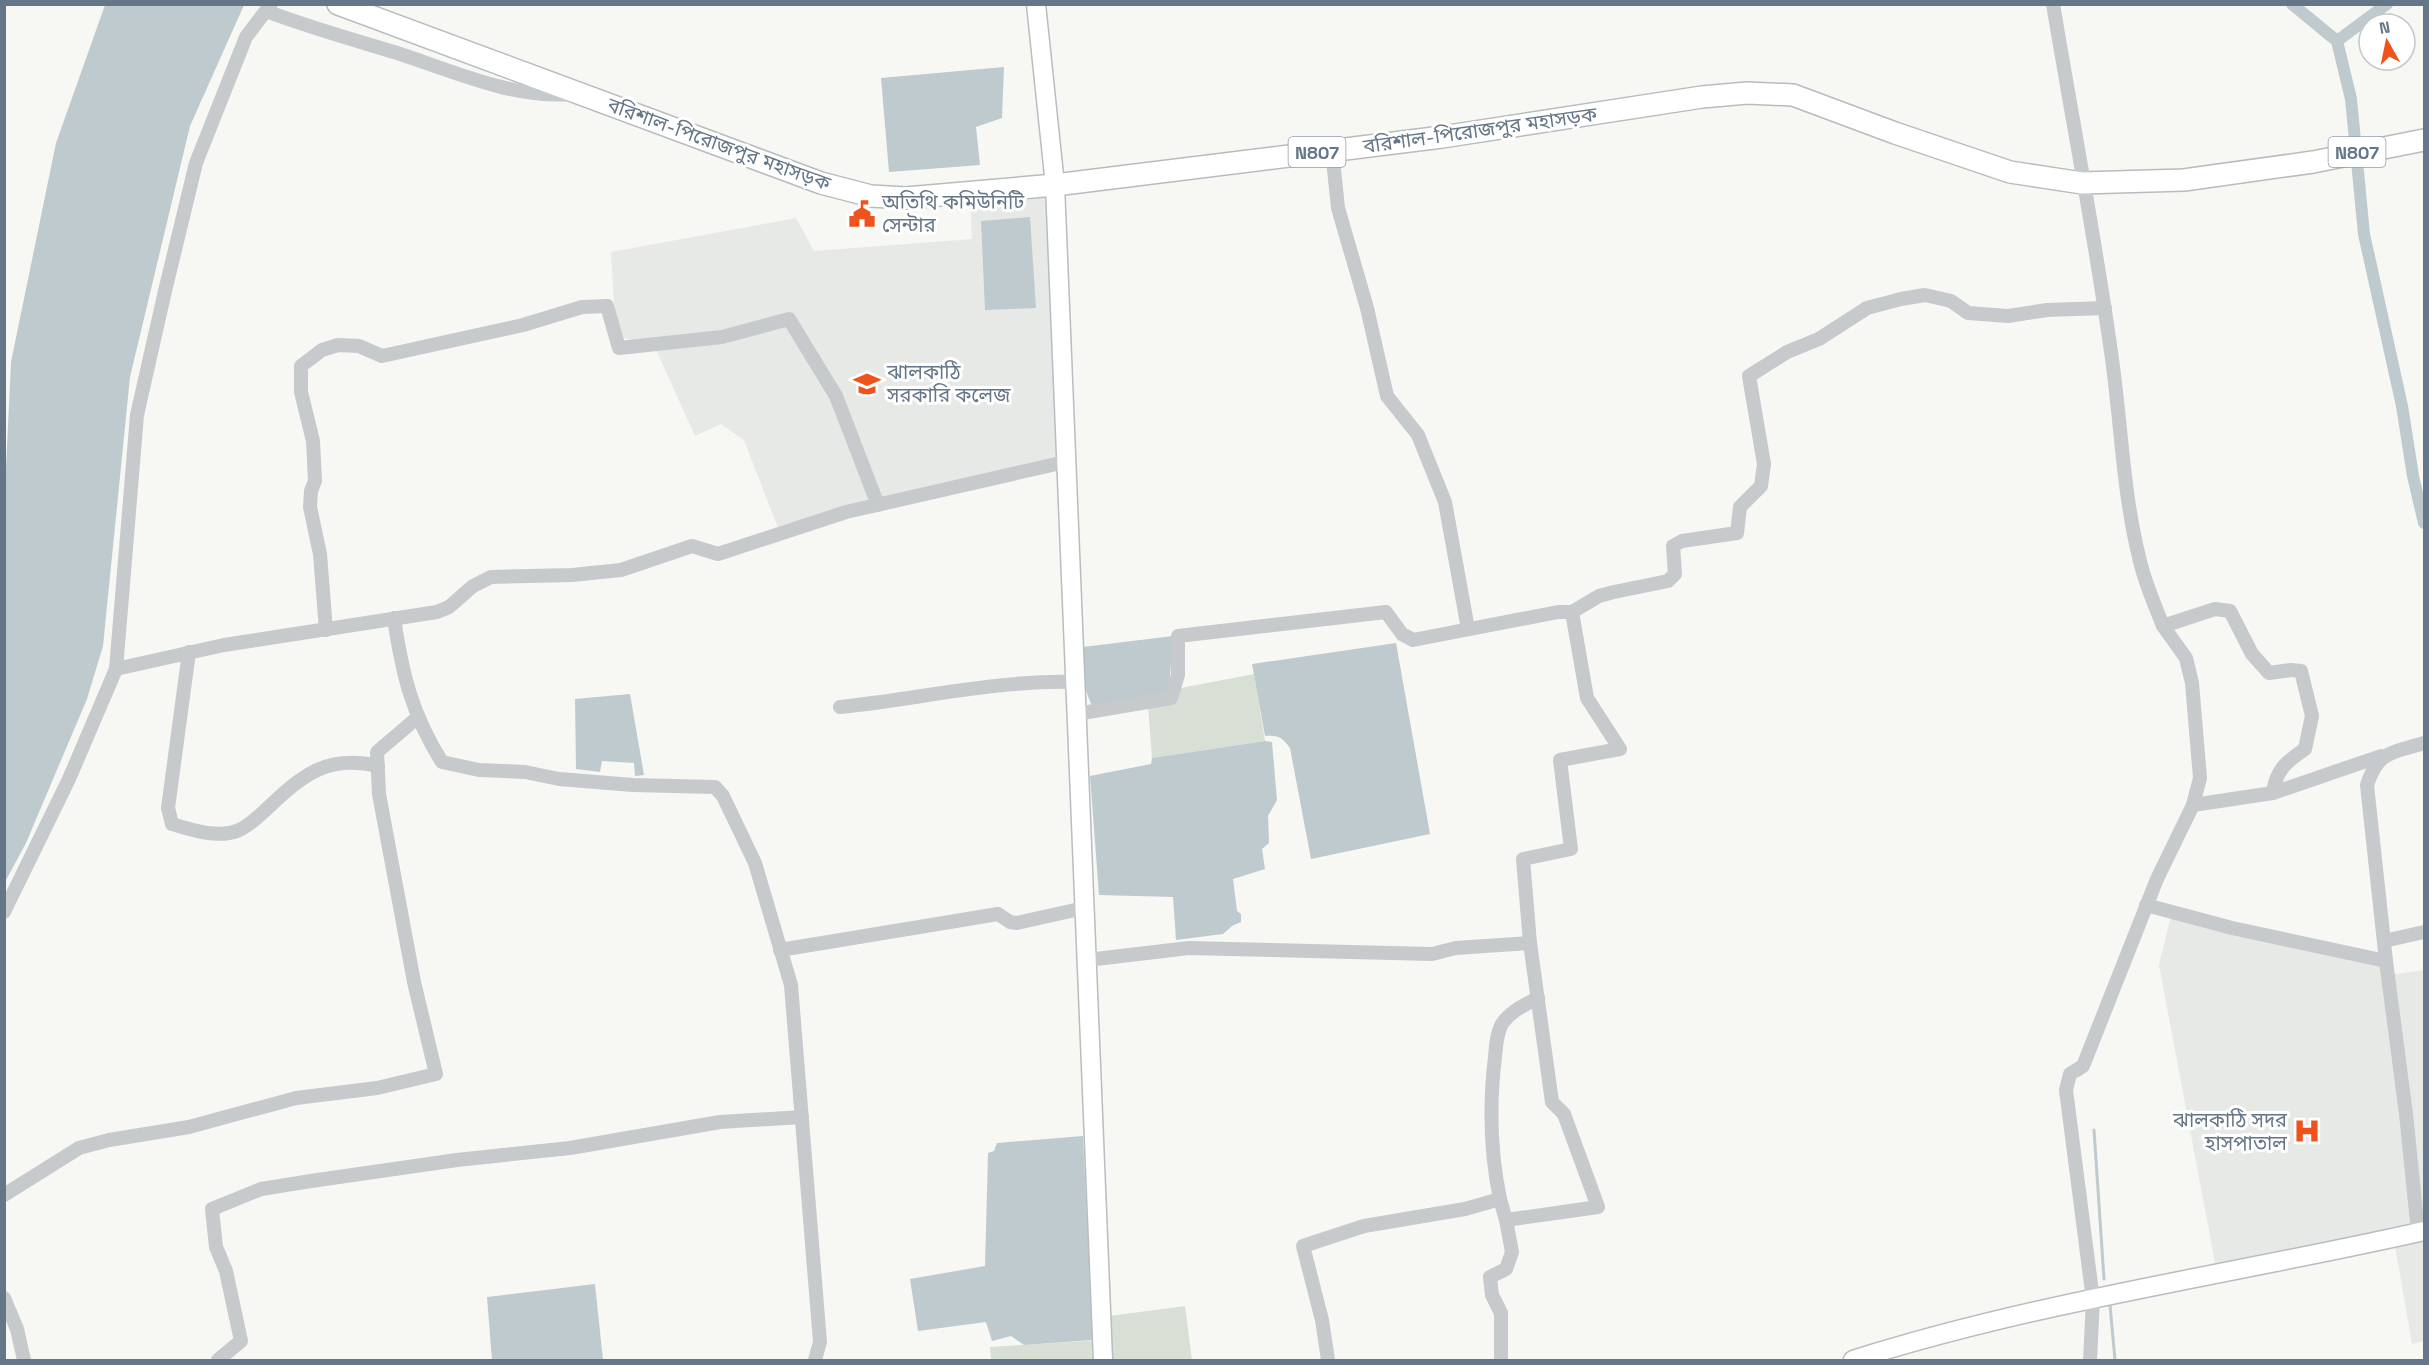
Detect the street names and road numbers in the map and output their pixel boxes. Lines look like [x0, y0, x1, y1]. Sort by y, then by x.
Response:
street label: বরিশাল-পিরোজপুর মহাসড়ক [603, 91, 835, 197]
street label: বরিশাল-পিরোজপুর মহাসড়ক [1361, 101, 1599, 159]
road number: N807 [1288, 137, 1346, 167]
road number: N807 [2328, 137, 2386, 167]

